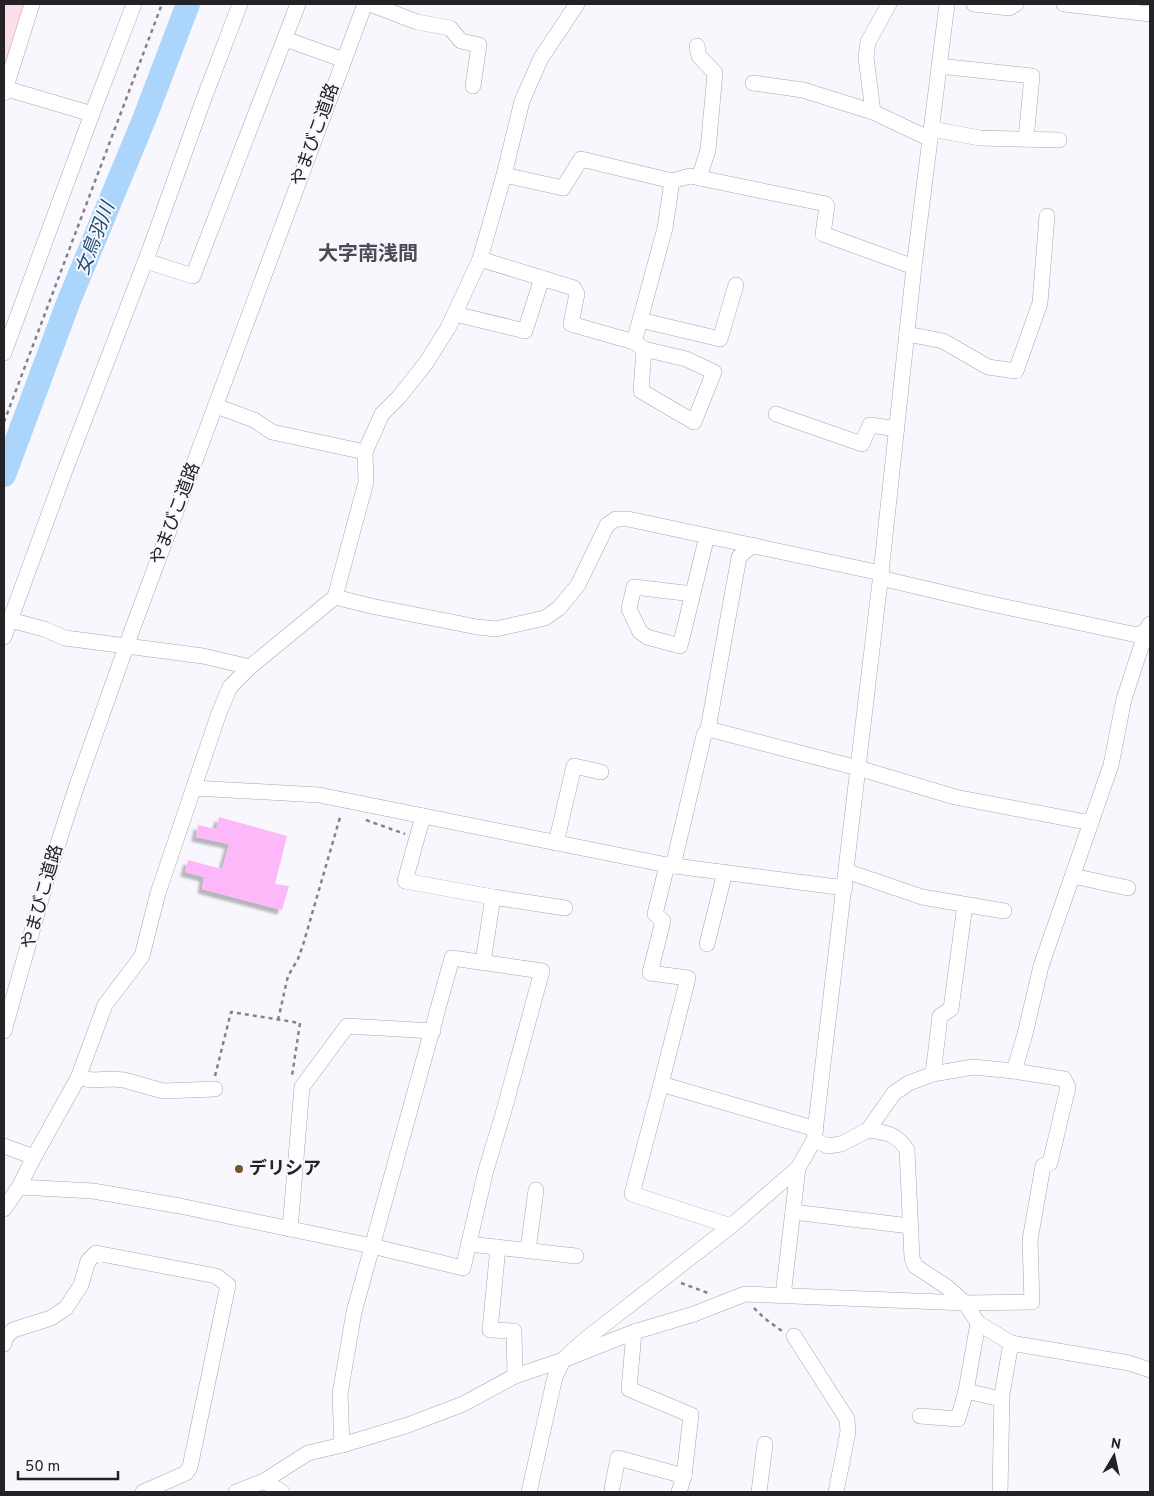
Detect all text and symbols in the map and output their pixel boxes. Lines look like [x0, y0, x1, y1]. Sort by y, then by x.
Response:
street label: やまびこ道路 [287, 80, 345, 190]
water label: 女鳥羽川 [71, 197, 122, 279]
district label: 大字南浅間 [318, 242, 418, 268]
street label: やまびこ道路 [146, 459, 206, 569]
street label: やまびこ道路 [17, 842, 69, 952]
place label: デリシア [249, 1158, 321, 1181]
marker: デリシア [233, 1163, 245, 1175]
north arrow [1089, 1431, 1139, 1481]
text: N [1109, 1435, 1122, 1454]
scale bar [18, 1448, 118, 1480]
text: 50 m [25, 1458, 60, 1477]

